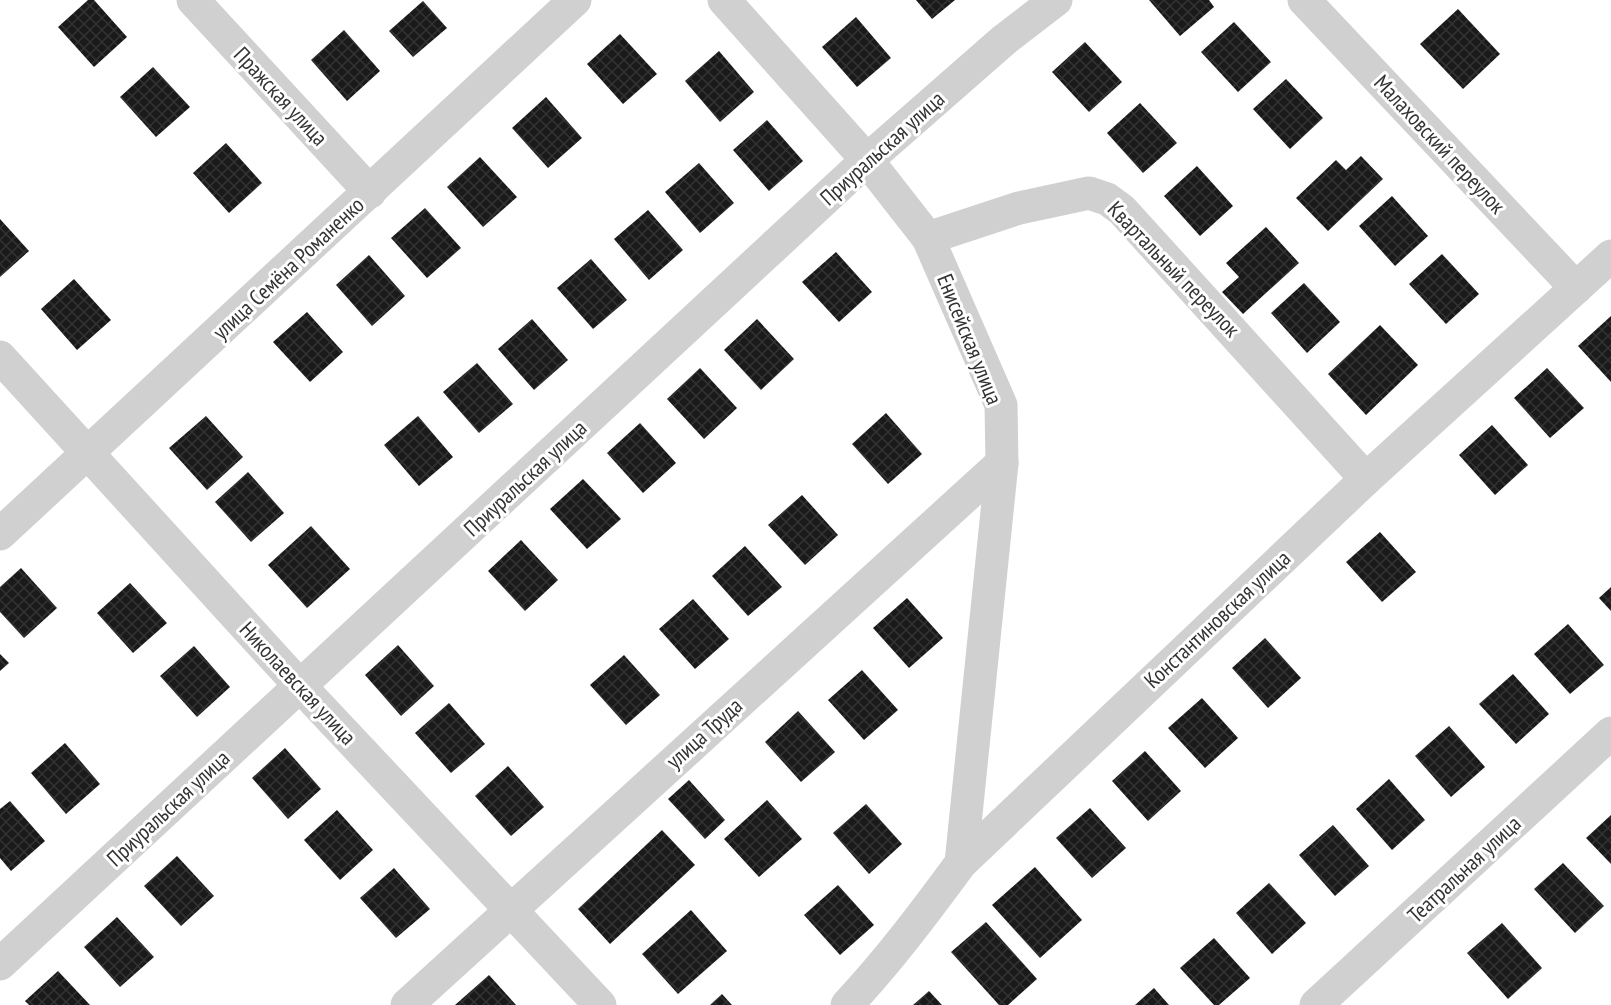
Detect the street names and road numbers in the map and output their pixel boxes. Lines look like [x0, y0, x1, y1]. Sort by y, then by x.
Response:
street label: Пражская улица [228, 41, 334, 151]
street label: Малаховский переулок [1368, 69, 1512, 220]
street label: Приуральская улица [814, 85, 950, 211]
street label: улица Семёна Романенко [206, 191, 370, 345]
street label: Квартальный переулок [1102, 195, 1246, 343]
street label: Енисейская улица [931, 270, 1009, 408]
street label: Приуральская улица [458, 414, 592, 542]
street label: Константиновская улица [1138, 544, 1296, 694]
street label: Николаевская улица [234, 616, 362, 750]
street label: улица Труда [660, 692, 748, 774]
street label: Приуральская улица [101, 744, 235, 872]
street label: Театральная улица [1402, 809, 1526, 929]

